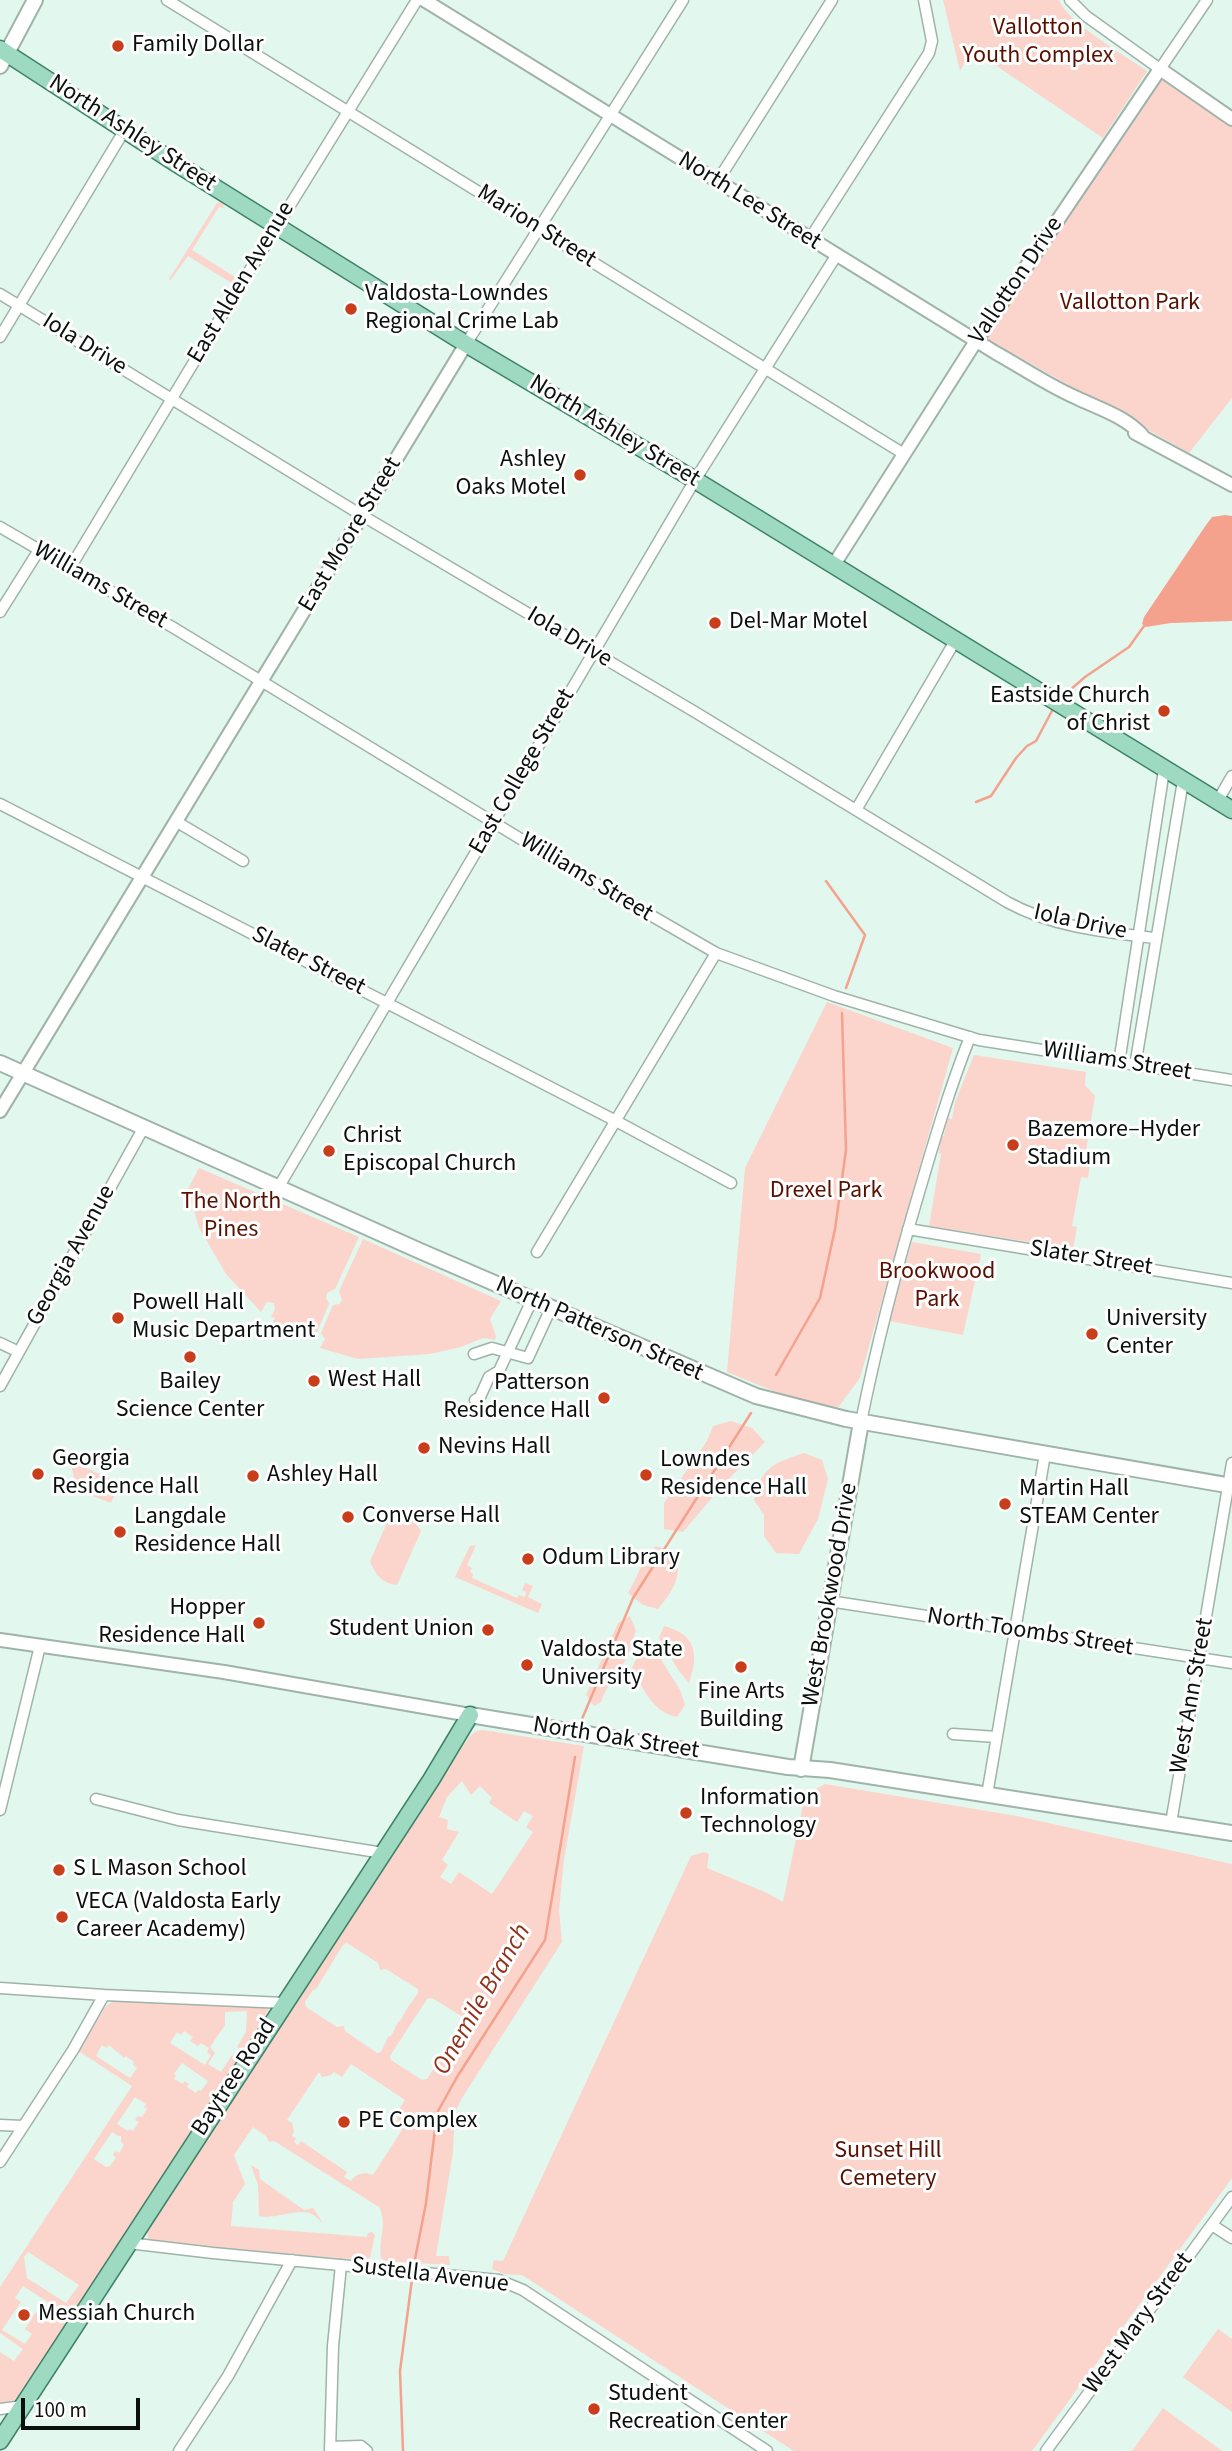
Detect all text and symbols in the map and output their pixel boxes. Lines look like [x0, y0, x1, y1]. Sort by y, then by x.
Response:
park label: Vallotton Youth Complex [963, 15, 1113, 71]
place label: Family Dollar [132, 32, 264, 60]
marker: Family Dollar [110, 38, 126, 54]
street label: North Ashley Street [43, 69, 221, 199]
street label: North Lee Street [672, 147, 826, 257]
street label: Marion Street [471, 179, 601, 275]
street label: East Alden Avenue [182, 197, 302, 369]
street label: Vallotton Drive [964, 212, 1070, 350]
place label: Valdosta-Lowndes Regional Crime Lab [365, 281, 559, 337]
park label: Vallotton Park [1060, 290, 1200, 318]
marker: Valdosta-Lowndes Regional Crime Lab [343, 301, 359, 317]
street label: Iola Drive [36, 308, 132, 382]
street label: North Ashley Street [524, 370, 704, 494]
place label: Ashley Oaks Motel [455, 447, 566, 503]
street label: East Moore Street [293, 452, 409, 618]
marker: Ashley Oaks Motel [572, 467, 588, 483]
street label: Williams Street [28, 536, 172, 636]
street label: Iola Drive [521, 601, 617, 675]
place label: Del-Mar Motel [729, 609, 868, 637]
marker: Del-Mar Motel [707, 615, 723, 631]
place label: Eastside Church of Christ [990, 683, 1150, 739]
street label: East College Street [464, 684, 582, 860]
marker: Eastside Church of Christ [1156, 703, 1172, 719]
street label: Williams Street [514, 827, 658, 929]
street label: Iola Drive [1031, 899, 1129, 947]
street label: Slater Street [246, 921, 370, 1003]
street label: Williams Street [1041, 1036, 1193, 1088]
place label: Bazemore–Hyder Stadium [1027, 1117, 1200, 1173]
place label: Christ Episcopal Church [343, 1123, 516, 1179]
marker: Bazemore–Hyder Stadium [1005, 1137, 1021, 1153]
marker: Christ Episcopal Church [321, 1143, 337, 1159]
park label: Drexel Park [770, 1178, 882, 1206]
street label: Georgia Avenue [21, 1181, 123, 1331]
park label: The North Pines [181, 1189, 281, 1245]
street label: Slater Street [1028, 1235, 1154, 1283]
park label: Brookwood Park [879, 1259, 995, 1315]
street label: North Patterson Street [491, 1271, 707, 1389]
place label: Powell Hall Music Department [132, 1290, 315, 1346]
place label: University Center [1106, 1306, 1207, 1362]
marker: Powell Hall Music Department [110, 1310, 126, 1326]
marker: University Center [1084, 1326, 1100, 1342]
marker: Bailey Science Center [182, 1349, 198, 1365]
place label: West Hall [328, 1367, 421, 1395]
place label: Bailey Science Center [116, 1369, 264, 1425]
place label: Patterson Residence Hall [443, 1370, 590, 1426]
marker: West Hall [306, 1373, 322, 1389]
marker: Patterson Residence Hall [596, 1390, 612, 1406]
place label: Nevins Hall [438, 1434, 551, 1462]
marker: Nevins Hall [416, 1440, 432, 1456]
place label: Georgia Residence Hall [52, 1446, 199, 1502]
place label: Lowndes Residence Hall [660, 1447, 807, 1503]
place label: Ashley Hall [267, 1462, 378, 1490]
marker: Georgia Residence Hall [30, 1466, 46, 1482]
marker: Lowndes Residence Hall [638, 1467, 654, 1483]
marker: Ashley Hall [245, 1468, 261, 1484]
place label: Martin Hall STEAM Center [1019, 1476, 1159, 1532]
street label: West Brookwood Drive [797, 1481, 865, 1709]
marker: Martin Hall STEAM Center [997, 1496, 1013, 1512]
place label: Converse Hall [362, 1503, 500, 1531]
place label: Langdale Residence Hall [134, 1504, 281, 1560]
marker: Converse Hall [340, 1509, 356, 1525]
marker: Langdale Residence Hall [112, 1524, 128, 1540]
place label: Odum Library [542, 1545, 680, 1573]
marker: Odum Library [520, 1551, 536, 1567]
place label: Hopper Residence Hall [98, 1595, 245, 1651]
street label: North Toombs Street [925, 1602, 1135, 1664]
marker: Hopper Residence Hall [251, 1615, 267, 1631]
place label: Student Union [329, 1616, 474, 1644]
street label: West Ann Street [1165, 1616, 1221, 1776]
marker: Student Union [480, 1622, 496, 1638]
place label: Valdosta State University [541, 1637, 683, 1693]
marker: Valdosta State University [519, 1657, 535, 1673]
marker: Fine Arts Building [733, 1659, 749, 1675]
place label: Fine Arts Building [698, 1679, 784, 1735]
street label: North Oak Street [531, 1712, 701, 1766]
place label: Information Technology [700, 1785, 819, 1841]
marker: Information Technology [678, 1805, 694, 1821]
place label: S L Mason School [73, 1856, 247, 1884]
marker: S L Mason School [51, 1862, 67, 1878]
place label: VECA (Valdosta Early Career Academy) [76, 1889, 281, 1945]
marker: VECA (Valdosta Early Career Academy) [54, 1909, 70, 1925]
water label: Onemile Branch [427, 1919, 539, 2081]
street label: Baytree Road [187, 2014, 283, 2142]
place label: PE Complex [358, 2108, 478, 2136]
marker: PE Complex [336, 2114, 352, 2130]
park label: Sunset Hill Cemetery [834, 2138, 942, 2194]
street label: West Mary Street [1078, 2248, 1200, 2400]
street label: Sustella Avenue [350, 2252, 510, 2300]
place label: Messiah Church [38, 2301, 195, 2329]
marker: Messiah Church [16, 2307, 32, 2323]
place label: Student Recreation Center [608, 2381, 787, 2437]
scale bar [24, 2384, 144, 2428]
text: 100 m [34, 2395, 87, 2425]
marker: Student Recreation Center [586, 2401, 602, 2417]

